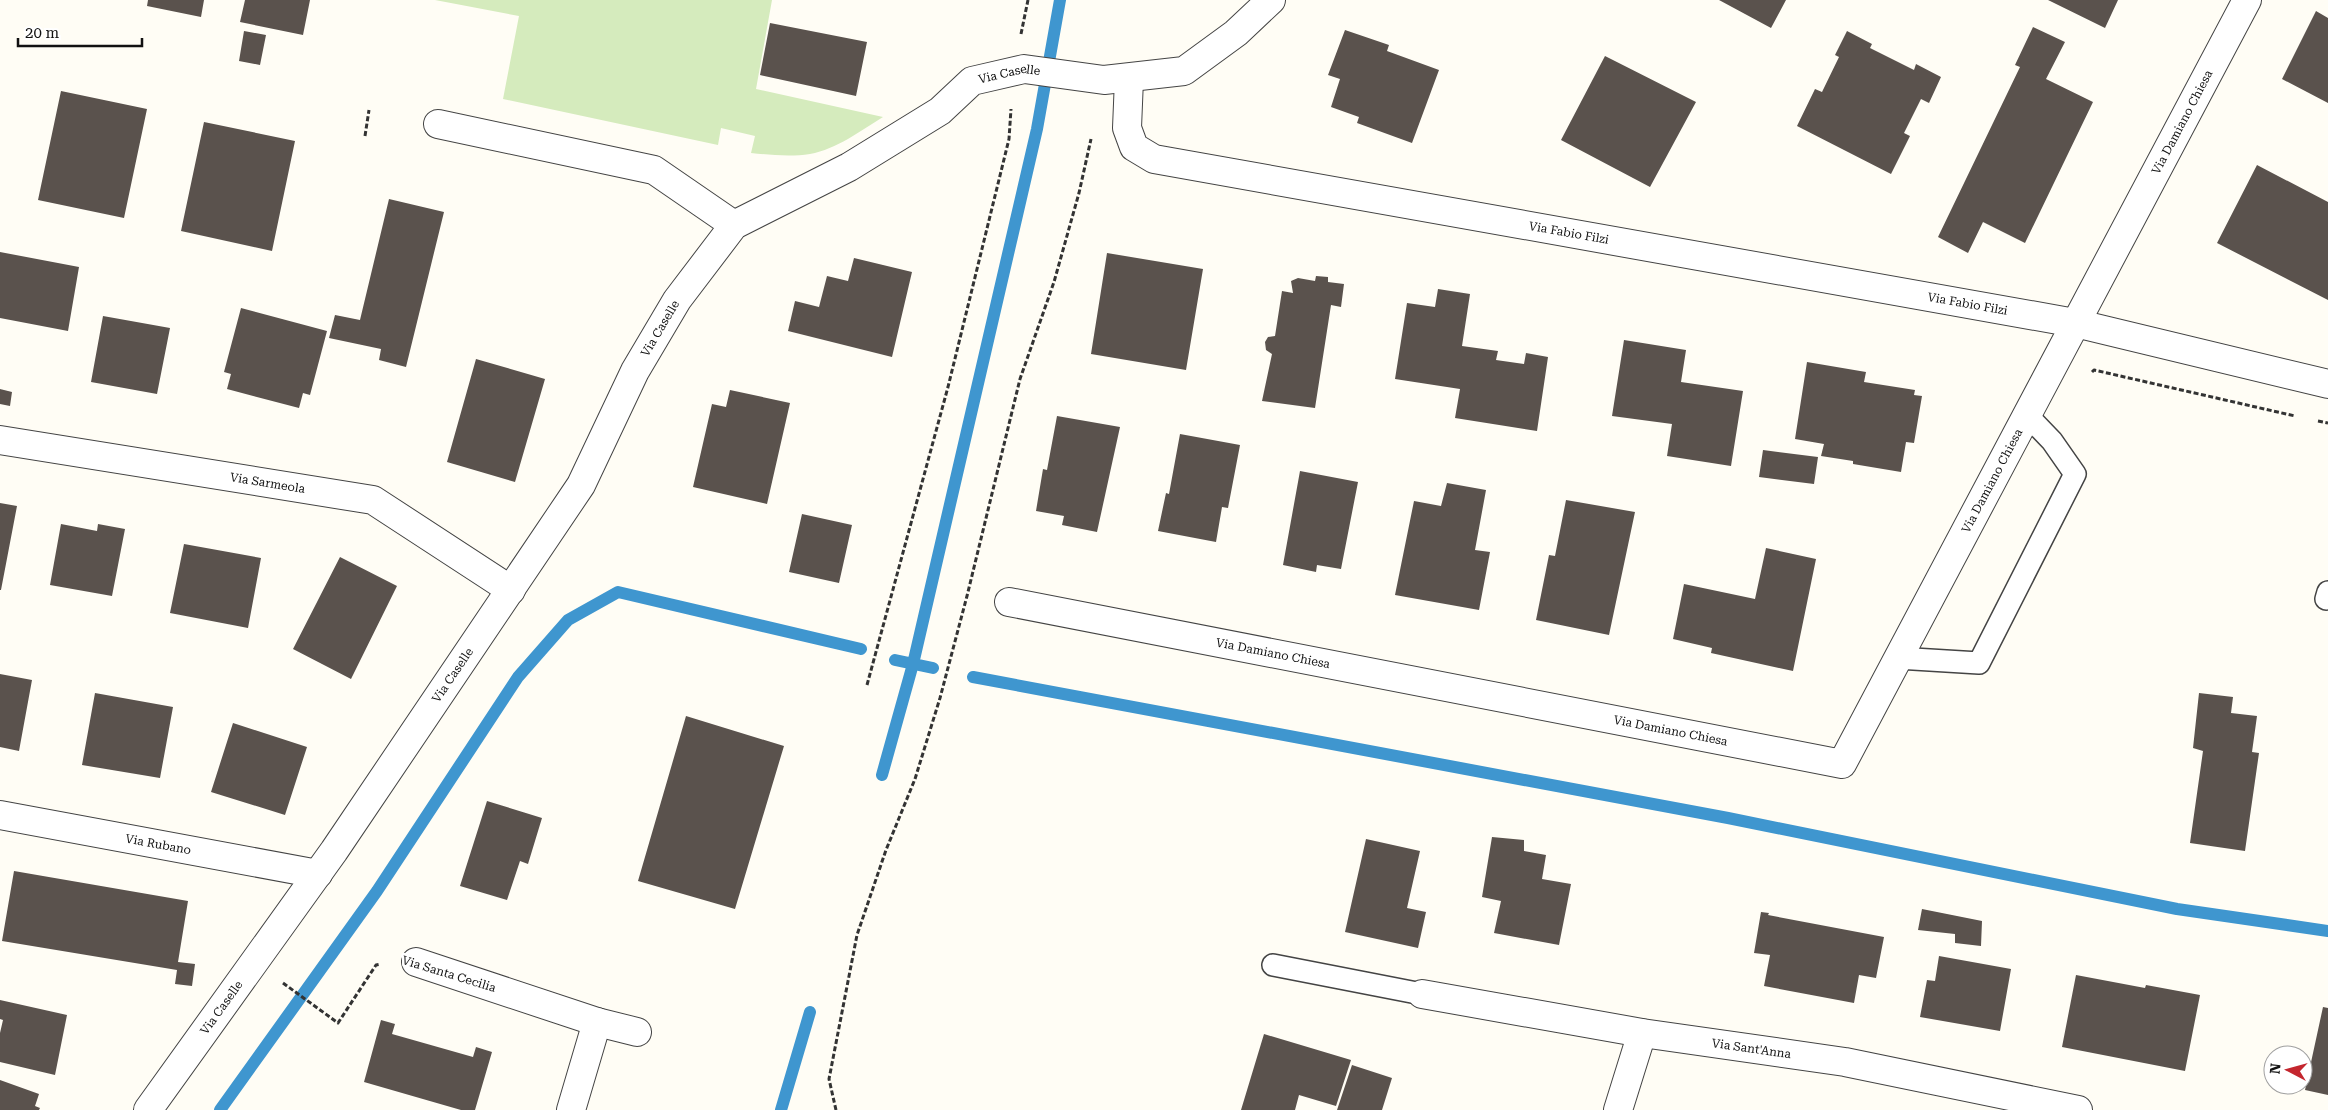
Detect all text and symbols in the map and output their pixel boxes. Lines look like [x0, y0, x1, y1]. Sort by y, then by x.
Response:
scale bar [18, 15, 141, 47]
text: 20 m [25, 24, 60, 42]
street label: Via Caselle [977, 62, 1042, 86]
street label: Via Damiano Chiesa [2149, 67, 2216, 177]
street label: Via Fabio Filzi [1528, 219, 1610, 247]
street label: Via Fabio Filzi [1926, 290, 2009, 318]
street label: Via Caselle [638, 297, 682, 359]
street label: Via Damiano Chiesa [1959, 426, 2026, 535]
street label: Via Sarmeola [229, 470, 307, 496]
street label: Via Damiano Chiesa [1215, 635, 1332, 671]
street label: Via Caselle [429, 645, 476, 705]
street label: Via Damiano Chiesa [1612, 713, 1729, 749]
street label: Via Rubano [124, 831, 192, 857]
street label: Via Santa Cecilia [400, 953, 498, 995]
street label: Via Caselle [197, 978, 246, 1037]
street label: Via Sant'Anna [1711, 1036, 1793, 1061]
north arrow [2263, 1045, 2313, 1095]
text: N [2267, 1062, 2284, 1075]

